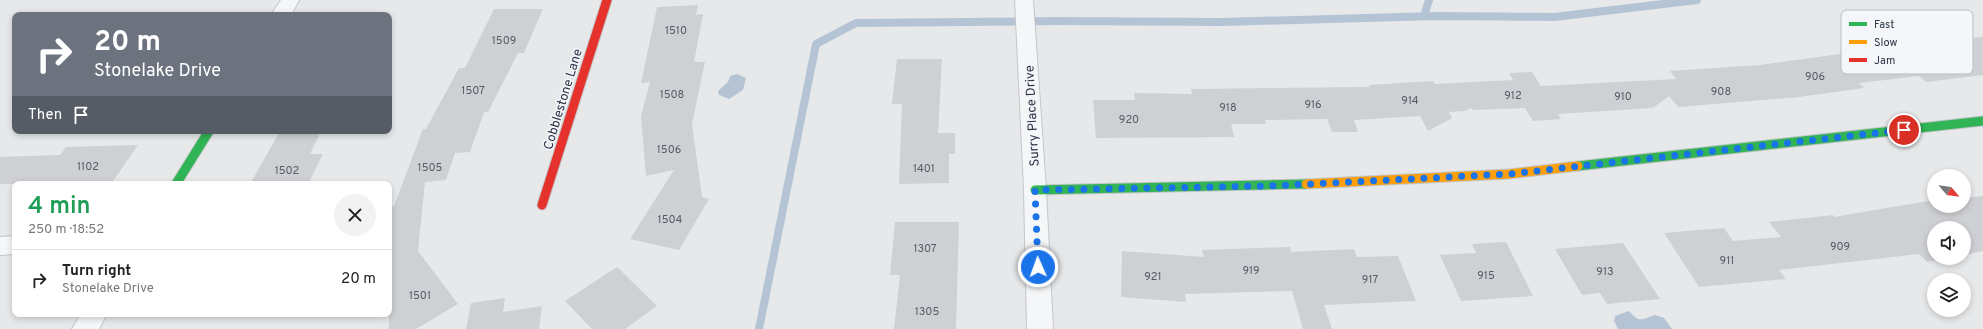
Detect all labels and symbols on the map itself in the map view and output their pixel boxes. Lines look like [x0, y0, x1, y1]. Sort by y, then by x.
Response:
legend [1841, 10, 1973, 74]
text: Fast [1874, 18, 1894, 32]
house number: 1510 [665, 24, 687, 38]
house number: 1509 [492, 34, 516, 48]
text: Slow [1874, 36, 1897, 50]
street label: Cobblestone Lane [541, 47, 587, 152]
text: Jam [1874, 54, 1895, 68]
street label: Surry Place Drive [1022, 65, 1044, 167]
house number: 906 [1805, 70, 1825, 84]
house number: 1507 [461, 84, 485, 98]
house number: 908 [1711, 85, 1731, 99]
house number: 1508 [660, 88, 684, 102]
house number: 912 [1504, 89, 1522, 103]
house number: 910 [1614, 90, 1632, 104]
house number: 914 [1401, 94, 1419, 108]
house number: 916 [1304, 98, 1322, 112]
house number: 918 [1219, 101, 1237, 115]
house number: 920 [1119, 113, 1139, 127]
pin [1887, 113, 1921, 147]
house number: 1506 [657, 143, 681, 157]
house number: 1102 [77, 160, 99, 174]
house number: 1505 [418, 161, 443, 175]
house number: 1401 [913, 162, 935, 176]
house number: 1502 [275, 164, 299, 178]
north arrow [1927, 169, 1971, 213]
house number: 1504 [658, 213, 683, 227]
house number: 909 [1830, 240, 1850, 254]
house number: 1307 [913, 242, 937, 256]
position arrow [1017, 246, 1059, 288]
house number: 911 [1720, 254, 1734, 268]
house number: 919 [1242, 264, 1260, 278]
house number: 913 [1596, 265, 1614, 279]
house number: 915 [1477, 269, 1495, 283]
house number: 921 [1144, 270, 1162, 284]
house number: 917 [1362, 273, 1378, 287]
house number: 1501 [409, 289, 431, 303]
house number: 1305 [915, 305, 939, 319]

